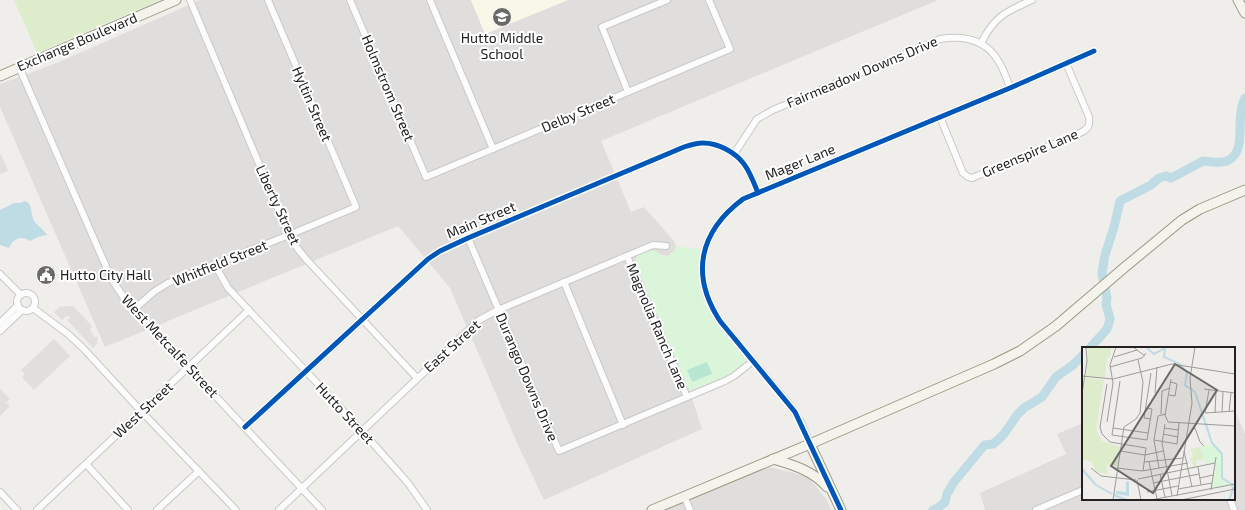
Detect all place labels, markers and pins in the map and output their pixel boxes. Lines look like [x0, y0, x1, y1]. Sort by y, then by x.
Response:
school or university icon: Hutto Middle School [491, 6, 513, 28]
place label: Hutto Middle School [461, 29, 543, 62]
public building icon: Hutto City Hall [35, 264, 57, 286]
place label: Hutto City Hall [60, 266, 152, 283]

